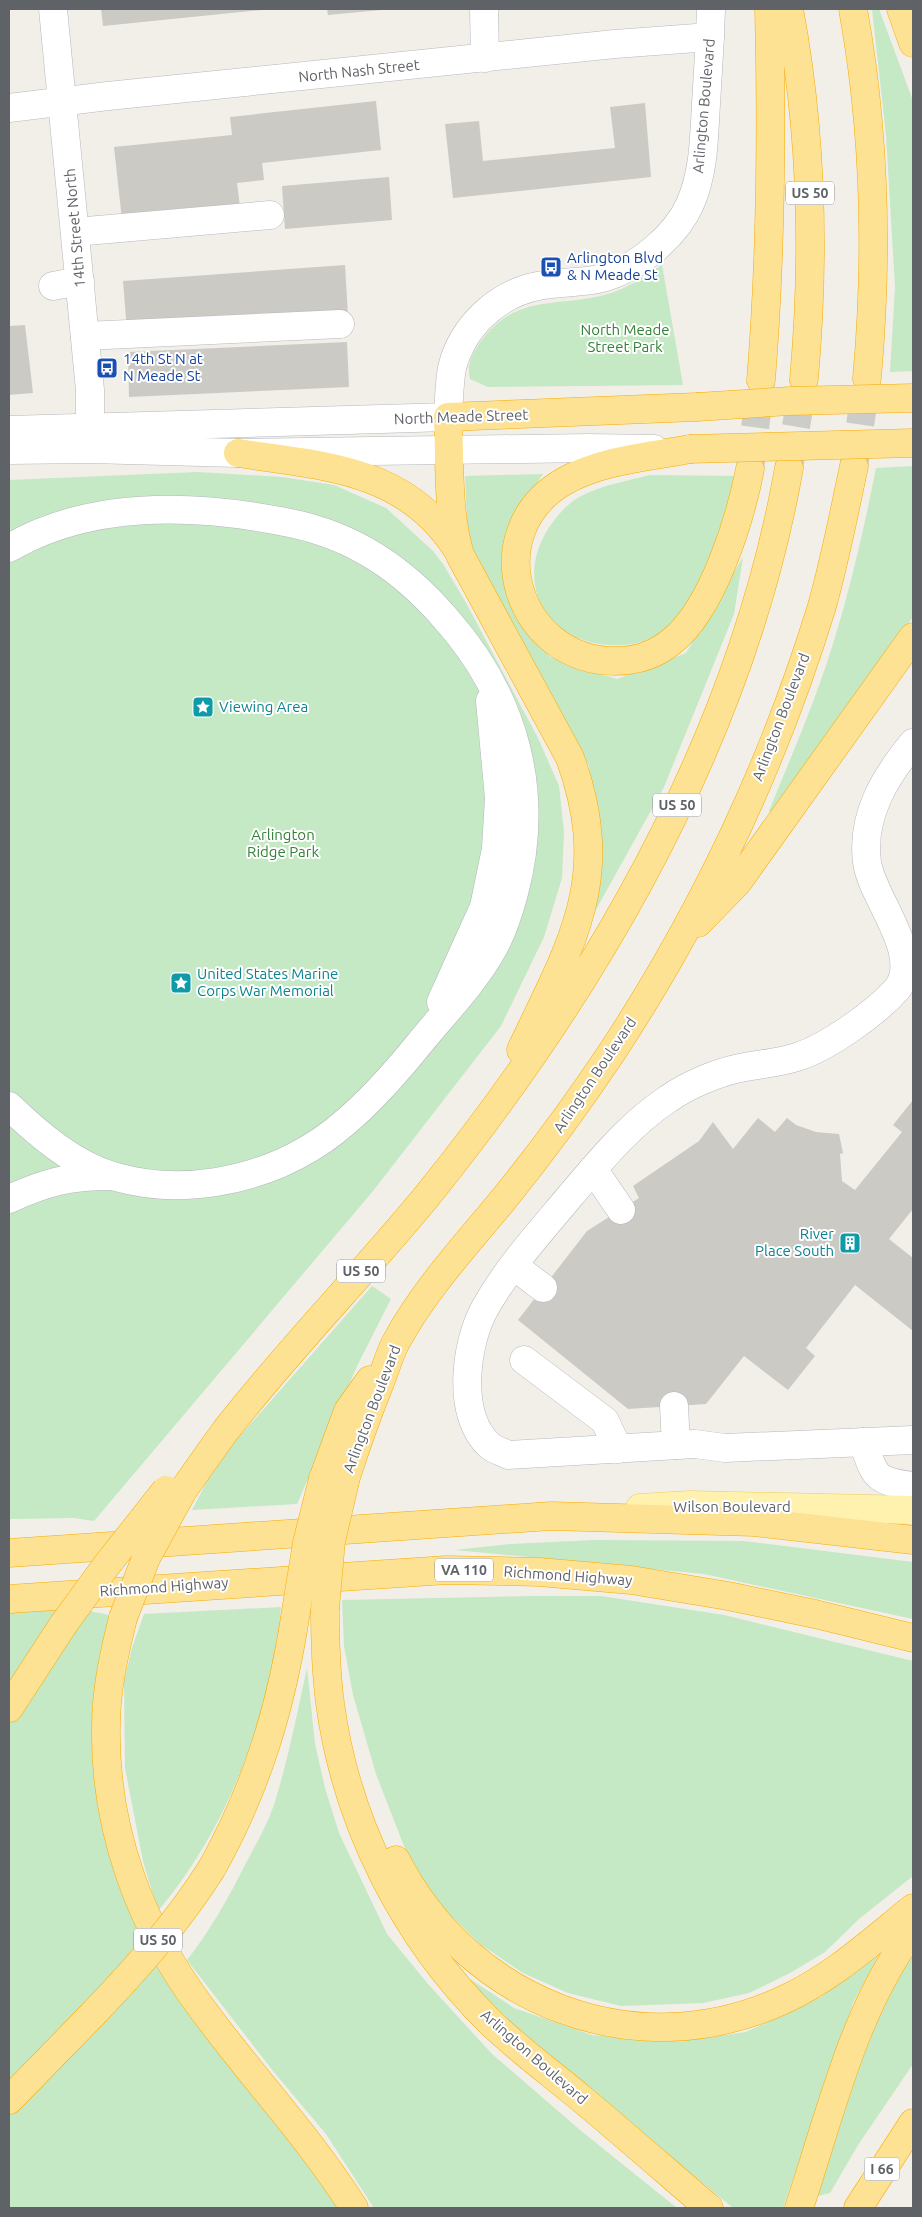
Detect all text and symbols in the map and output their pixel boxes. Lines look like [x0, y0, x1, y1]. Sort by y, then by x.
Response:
street label: Arlington Boulevard [689, 38, 718, 174]
street label: North Nash Street [297, 56, 421, 85]
street label: 14th Street North [61, 168, 88, 288]
road number: US 50 [786, 182, 834, 204]
place label: Arlington Blvd & N Meade St [567, 249, 663, 283]
bus stop icon: Arlington Blvd & N Meade St [539, 255, 563, 279]
park label: North Meade Street Park [580, 321, 670, 355]
place label: 14th St N at N Meade St [123, 350, 203, 384]
bus stop icon: 14th St N at N Meade St [95, 356, 119, 380]
street label: North Meade Street [393, 406, 529, 427]
street label: Arlington Boulevard [748, 651, 813, 783]
place icon: Viewing Area [191, 695, 215, 719]
place label: Viewing Area [219, 698, 308, 715]
road number: US 50 [653, 794, 701, 816]
park label: Arlington Ridge Park [247, 826, 319, 860]
place label: United States Marine Corps War Memorial [197, 965, 338, 999]
place icon: United States Marine Corps War Memorial [169, 971, 193, 995]
street label: Arlington Boulevard [550, 1014, 639, 1136]
place label: River Place South [755, 1225, 834, 1259]
building icon: River Place South [838, 1231, 862, 1255]
road number: US 50 [337, 1260, 385, 1282]
street label: Arlington Boulevard [339, 1343, 404, 1475]
street label: Wilson Boulevard [673, 1498, 791, 1515]
road number: VA 110 [435, 1558, 493, 1582]
street label: Richmond Highway [503, 1563, 633, 1588]
street label: Richmond Highway [99, 1574, 229, 1599]
road number: US 50 [134, 1928, 182, 1952]
street label: Arlington Boulevard [478, 2006, 591, 2107]
road number: I 66 [864, 2158, 900, 2180]

